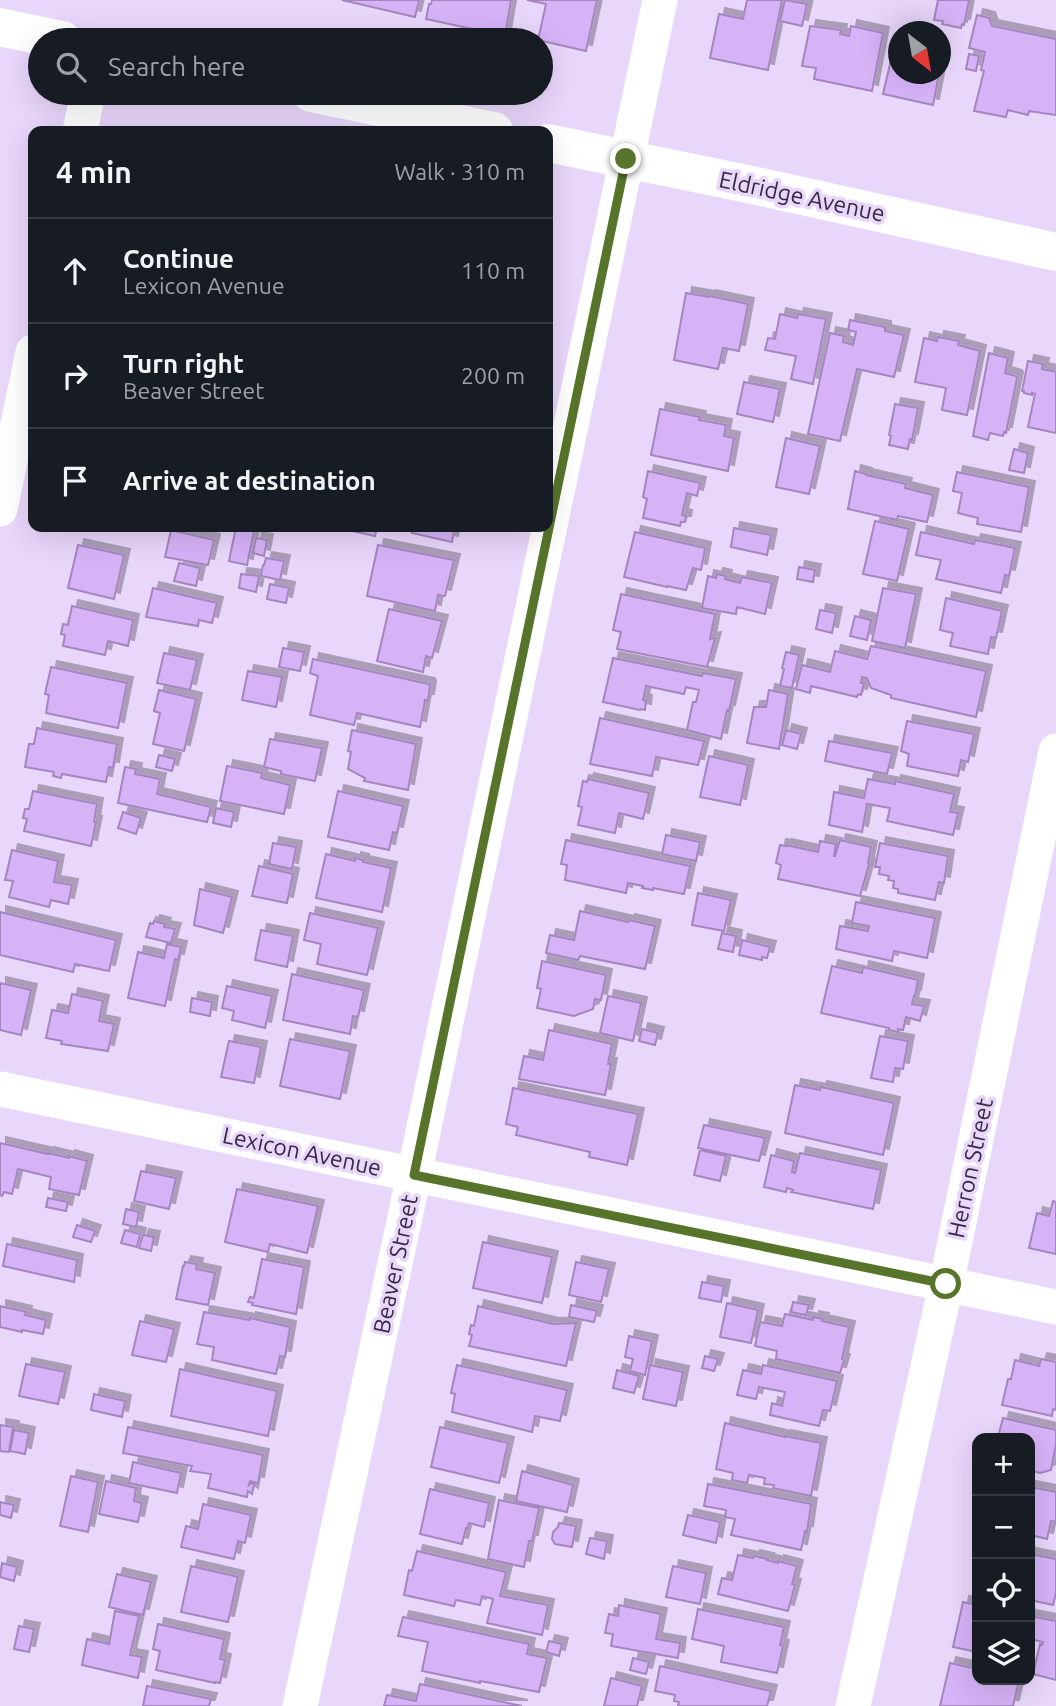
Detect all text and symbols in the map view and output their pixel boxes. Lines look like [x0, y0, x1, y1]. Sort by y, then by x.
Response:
north arrow [888, 21, 951, 84]
search box [28, 28, 553, 105]
icon: search [52, 48, 90, 86]
text: Search here [108, 52, 245, 81]
route end [610, 143, 641, 174]
text: 4 min [56, 155, 132, 189]
text: Walk · 310 m [394, 159, 525, 184]
street label: Eldridge Avenue [717, 166, 887, 226]
text: Continue [123, 244, 234, 273]
icon: ahead [56, 252, 94, 290]
text: 110 m [461, 258, 525, 283]
text: Lexicon Avenue [123, 273, 285, 298]
text: Turn right [123, 349, 244, 378]
icon: right [56, 357, 94, 395]
text: 200 m [461, 363, 525, 388]
text: Beaver Street [123, 378, 264, 403]
icon: arrive [56, 462, 94, 500]
text: Arrive at destination [123, 466, 376, 495]
street label: Herron Street [943, 1096, 997, 1240]
street label: Lexicon Avenue [220, 1122, 384, 1180]
street label: Beaver Street [368, 1192, 422, 1336]
route start [930, 1268, 961, 1299]
map controls [972, 1433, 1035, 1685]
button: + [972, 1433, 1035, 1496]
button: − [972, 1496, 1035, 1559]
button: locate [972, 1559, 1035, 1622]
button: layers [972, 1622, 1035, 1685]

